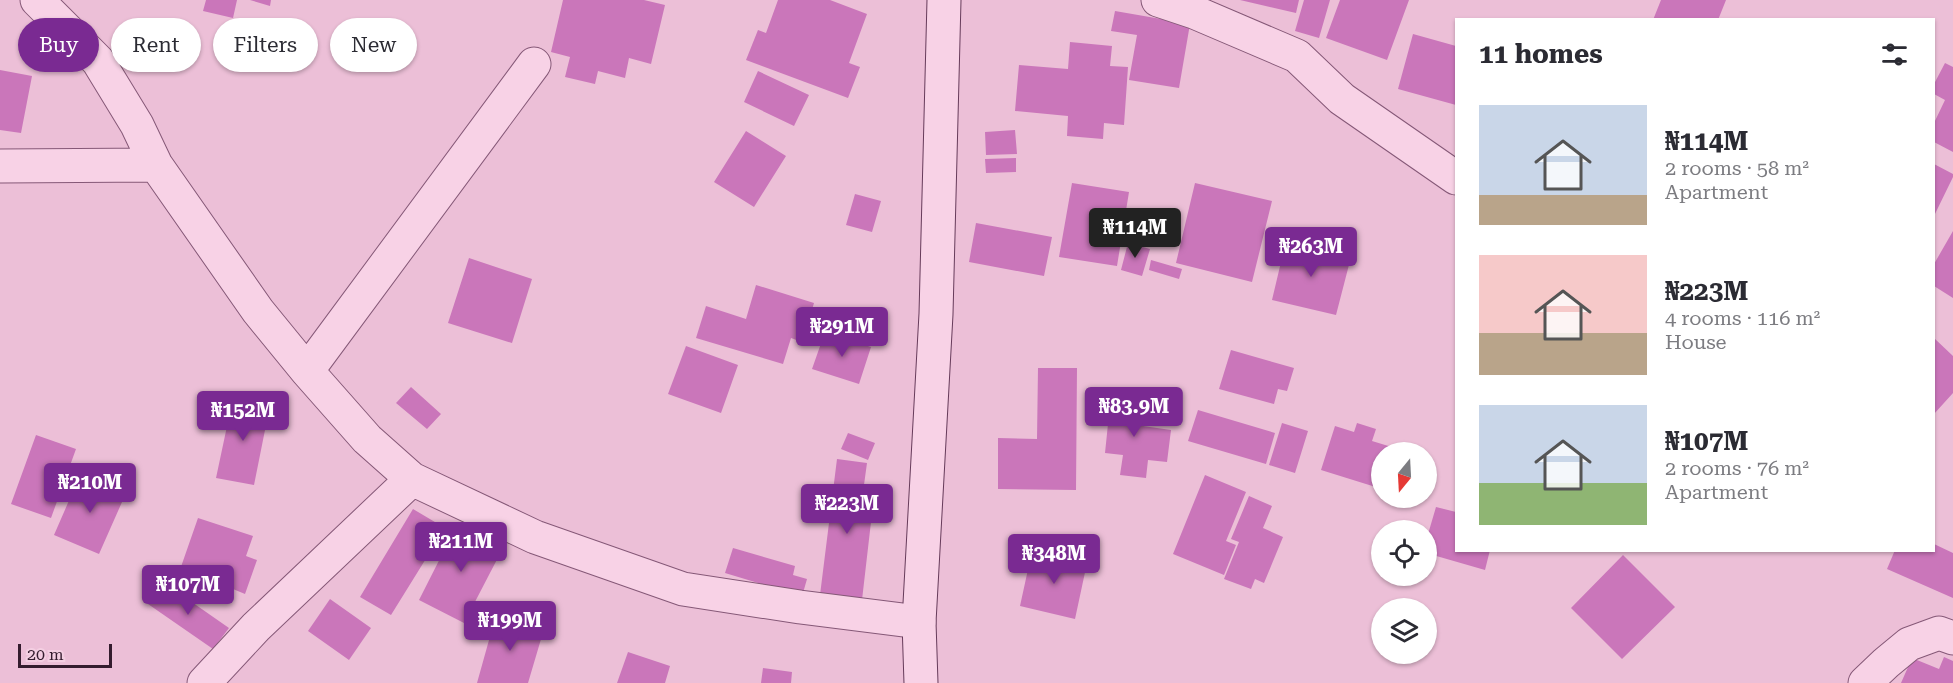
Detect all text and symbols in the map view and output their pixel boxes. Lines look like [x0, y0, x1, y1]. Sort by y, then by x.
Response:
chip: Buy [18, 18, 99, 72]
chip: Rent [111, 18, 201, 72]
chip: Filters [213, 18, 318, 72]
chip: New [330, 18, 417, 72]
icon: filters [1878, 38, 1911, 71]
text: 11 homes [1479, 39, 1603, 69]
text: ₦114M [1665, 126, 1748, 156]
icon: home [1527, 129, 1599, 201]
text: 2 rooms · 58 m² [1665, 156, 1809, 180]
text: Apartment [1665, 180, 1768, 204]
pin: ₦114M [1093, 208, 1177, 259]
text: ₦114M [1103, 215, 1167, 239]
pin: ₦263M [1269, 227, 1353, 278]
text: ₦263M [1279, 234, 1343, 258]
text: ₦223M [1665, 276, 1748, 306]
icon: home [1527, 279, 1599, 351]
text: 4 rooms · 116 m² [1665, 306, 1820, 330]
pin: ₦291M [800, 307, 884, 358]
text: ₦291M [810, 314, 874, 338]
text: House [1665, 330, 1727, 354]
pin: ₦83.9M [1085, 387, 1183, 438]
pin: ₦152M [201, 391, 285, 442]
text: ₦83.9M [1099, 394, 1169, 418]
text: ₦152M [211, 398, 275, 422]
text: ₦107M [1665, 426, 1748, 456]
icon: home [1527, 429, 1599, 501]
north arrow [1371, 442, 1437, 508]
map controls [1371, 442, 1437, 664]
text: 2 rooms · 76 m² [1665, 456, 1809, 480]
pin: ₦210M [48, 463, 132, 514]
text: ₦210M [58, 470, 122, 494]
text: Apartment [1665, 480, 1768, 504]
pin: ₦223M [805, 484, 889, 535]
text: ₦223M [815, 491, 879, 515]
button: locate [1371, 520, 1437, 586]
pin: ₦211M [419, 522, 503, 573]
text: ₦211M [429, 529, 493, 553]
pin: ₦348M [1012, 534, 1096, 585]
text: ₦348M [1022, 541, 1086, 565]
pin: ₦107M [146, 565, 230, 616]
text: ₦107M [156, 572, 220, 596]
button: layers [1371, 598, 1437, 664]
pin: ₦199M [468, 601, 552, 652]
text: ₦199M [478, 608, 542, 632]
scale bar [18, 641, 112, 668]
text: 20 m [27, 645, 64, 664]

